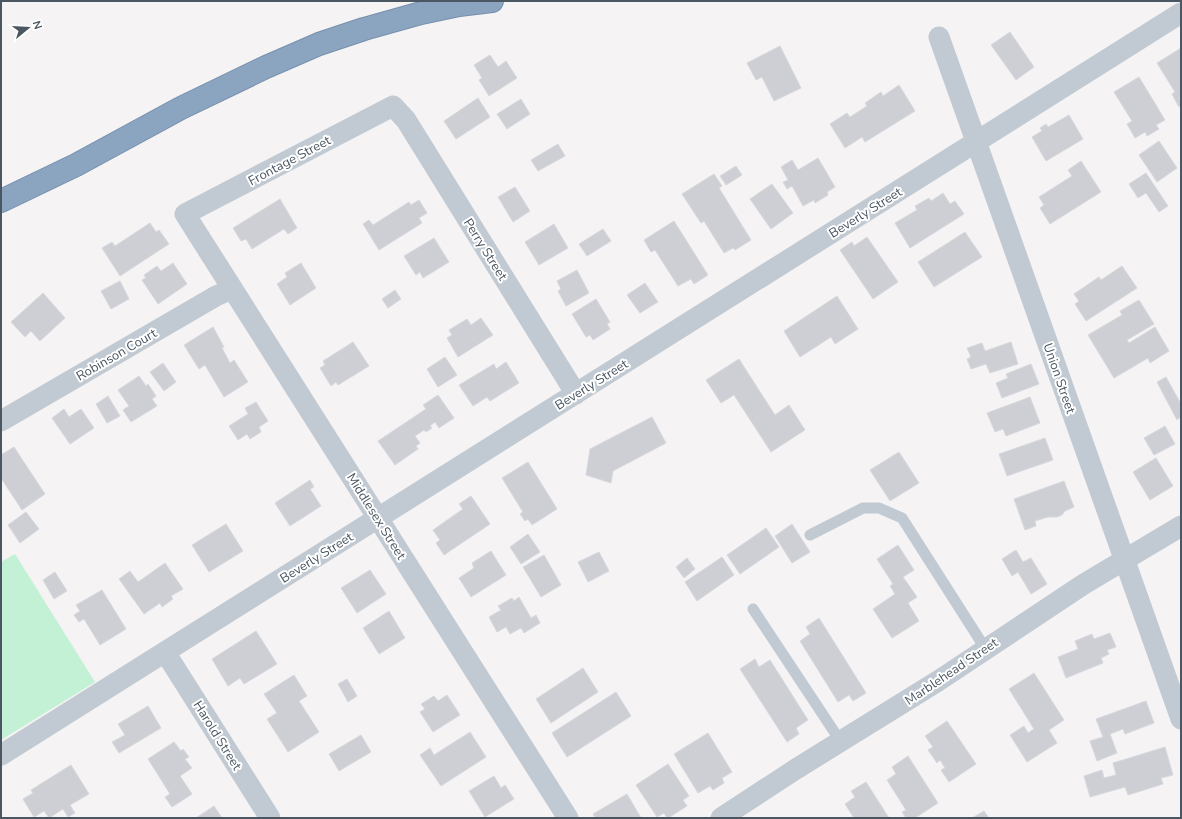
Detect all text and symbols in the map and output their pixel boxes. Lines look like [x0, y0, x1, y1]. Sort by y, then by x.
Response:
north arrow [8, 8, 48, 48]
text: N [29, 19, 45, 31]
street label: Frontage Street [245, 131, 334, 190]
street label: Beverly Street [826, 183, 906, 242]
street label: Perry Street [459, 215, 512, 284]
street label: Robinson Court [73, 324, 160, 385]
street label: Union Street [1039, 341, 1080, 416]
street label: Beverly Street [552, 355, 632, 414]
street label: Middlesex Street [342, 470, 410, 564]
street label: Beverly Street [277, 528, 357, 587]
street label: Marblehead Street [902, 634, 1002, 710]
street label: Harold Street [189, 697, 246, 774]

